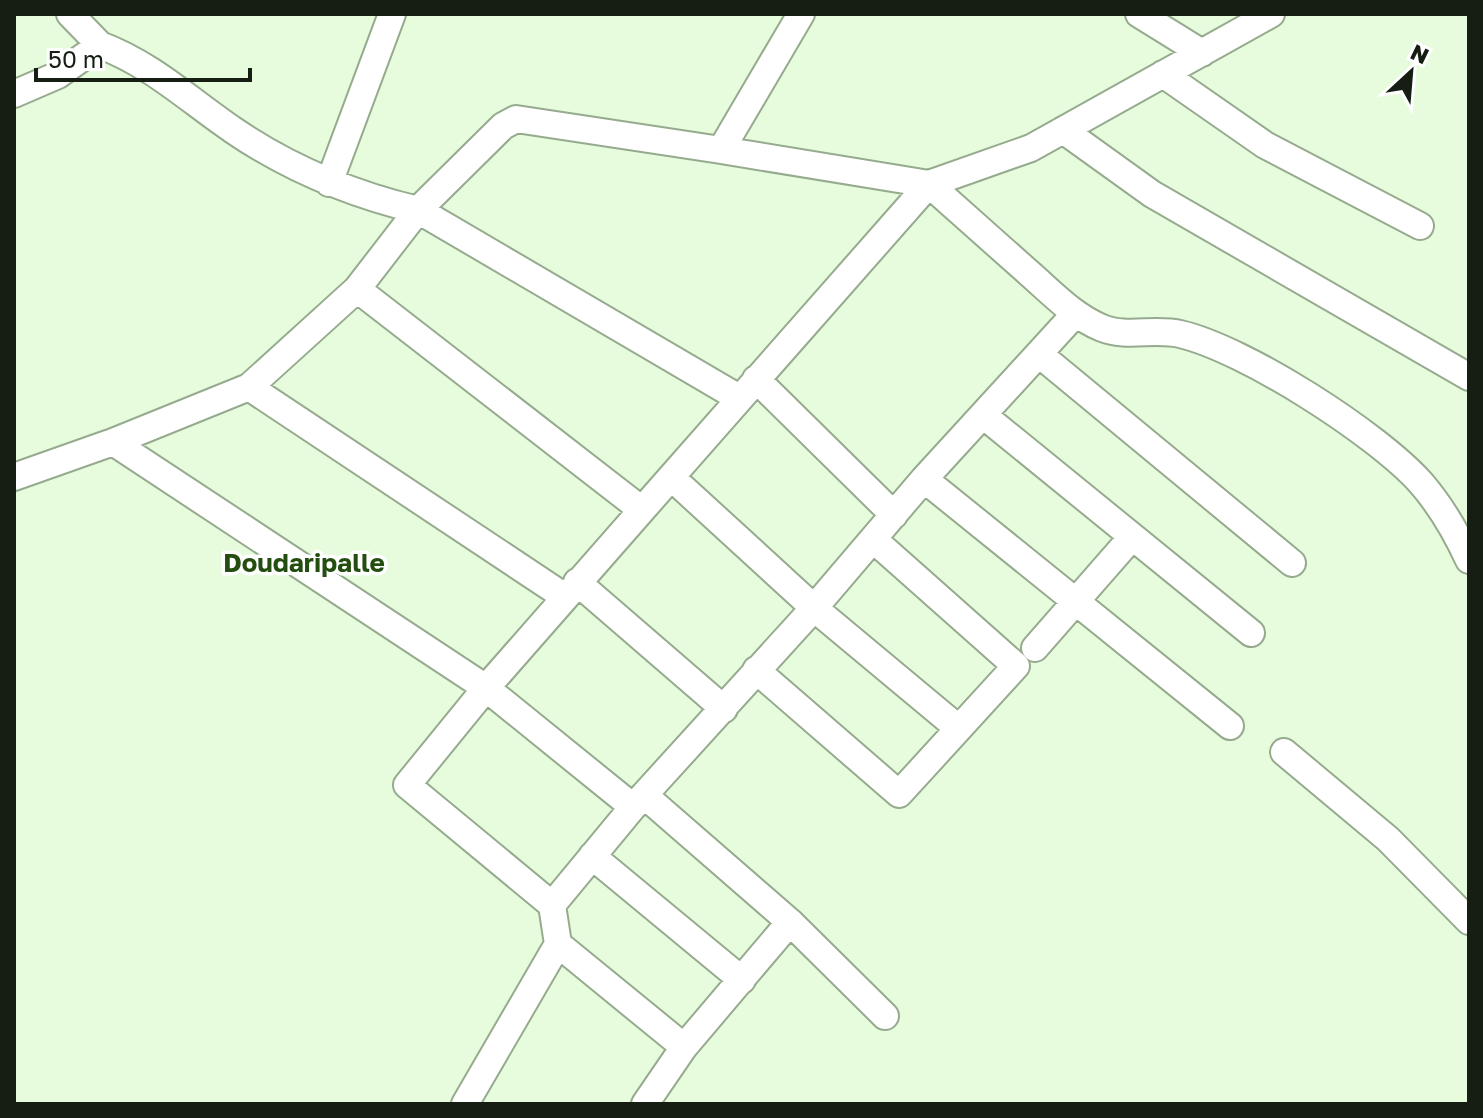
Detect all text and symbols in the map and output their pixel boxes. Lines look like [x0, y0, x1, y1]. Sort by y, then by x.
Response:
scale bar [36, 32, 250, 82]
north arrow [1371, 32, 1451, 112]
text: N [1407, 38, 1433, 69]
text: 50 m [48, 44, 104, 73]
district label: Doudaripalle [223, 547, 385, 578]

